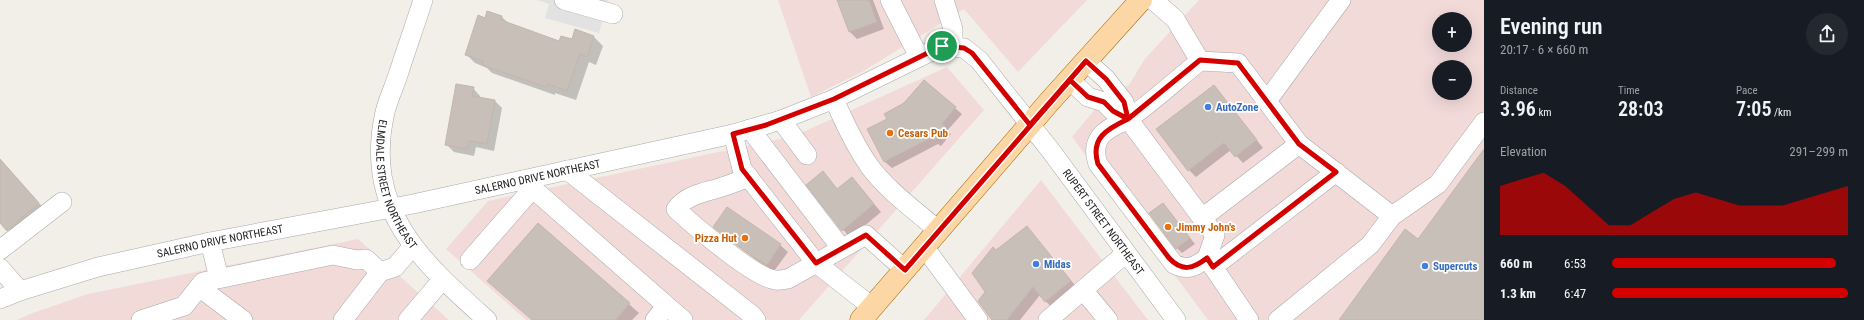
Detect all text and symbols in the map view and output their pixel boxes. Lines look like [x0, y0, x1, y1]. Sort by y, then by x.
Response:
map controls [1432, 12, 1472, 100]
button: + [1432, 12, 1472, 52]
button: share [1806, 13, 1848, 55]
text: Evening run [1500, 14, 1602, 39]
pin [925, 29, 959, 63]
icon: arrive [931, 35, 953, 57]
text: 20:17 · 6 × 660 m [1500, 42, 1588, 57]
button: − [1432, 60, 1472, 100]
text: Distance [1500, 84, 1538, 97]
text: Time [1618, 84, 1640, 97]
text: Pace [1736, 84, 1758, 97]
text: 3.96 [1500, 97, 1536, 121]
text: 28:03 [1618, 97, 1664, 121]
text: 7:05 [1736, 97, 1771, 121]
place label: AutoZone [1216, 101, 1258, 114]
marker: AutoZone [1203, 102, 1213, 112]
text: km [1536, 106, 1552, 119]
text: /km [1771, 106, 1791, 119]
street label: ELMDALE STREET NORTHEAST [374, 119, 420, 251]
place label: Cesars Pub [898, 127, 949, 140]
marker: Cesars Pub [885, 128, 895, 138]
text: Elevation [1500, 144, 1547, 159]
text: 291–299 m [1789, 144, 1848, 159]
street label: SALERNO DRIVE NORTHEAST [474, 157, 602, 197]
street label: RUPERT STREET NORTHEAST [1060, 167, 1147, 278]
place label: Jimmy John's [1176, 221, 1235, 234]
street label: SALERNO DRIVE NORTHEAST [156, 222, 284, 260]
marker: Jimmy John's [1163, 222, 1173, 232]
place label: Pizza Hut [695, 232, 738, 245]
marker: Pizza Hut [740, 233, 750, 243]
text: 660 m [1500, 256, 1532, 271]
text: 6:53 [1564, 256, 1586, 271]
place label: Midas [1044, 258, 1071, 271]
marker: Midas [1031, 259, 1041, 269]
place label: Supercuts [1433, 260, 1477, 273]
marker: Supercuts [1420, 261, 1430, 271]
text: 1.3 km [1500, 286, 1536, 301]
text: 6:47 [1564, 286, 1586, 301]

